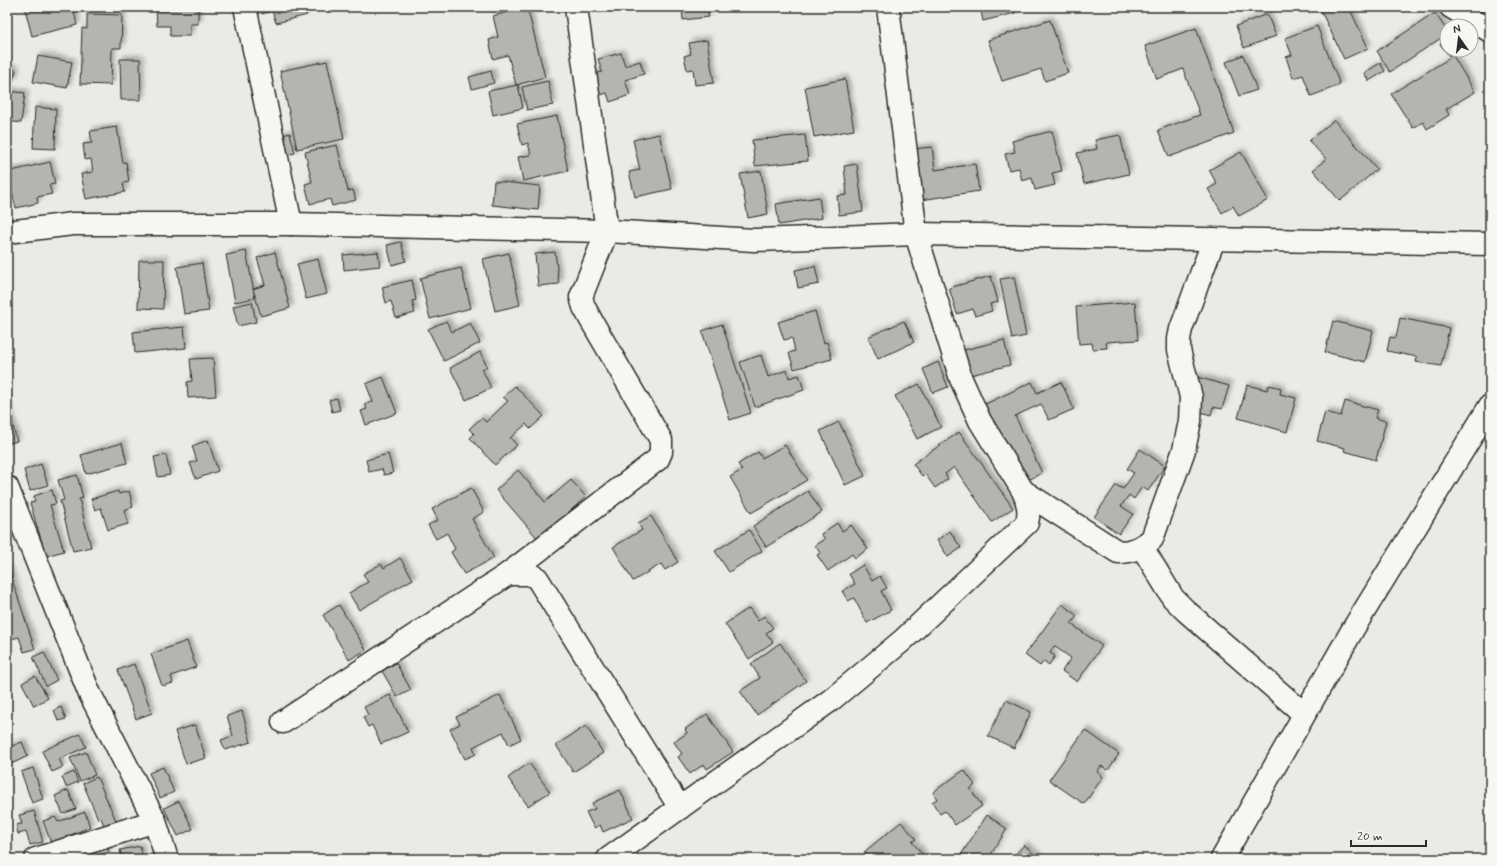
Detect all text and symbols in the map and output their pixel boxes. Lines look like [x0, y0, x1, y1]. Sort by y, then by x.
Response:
north arrow [1439, 18, 1479, 58]
text: N [1452, 22, 1462, 37]
scale bar [1351, 822, 1426, 848]
text: 20 m [1357, 829, 1383, 845]

